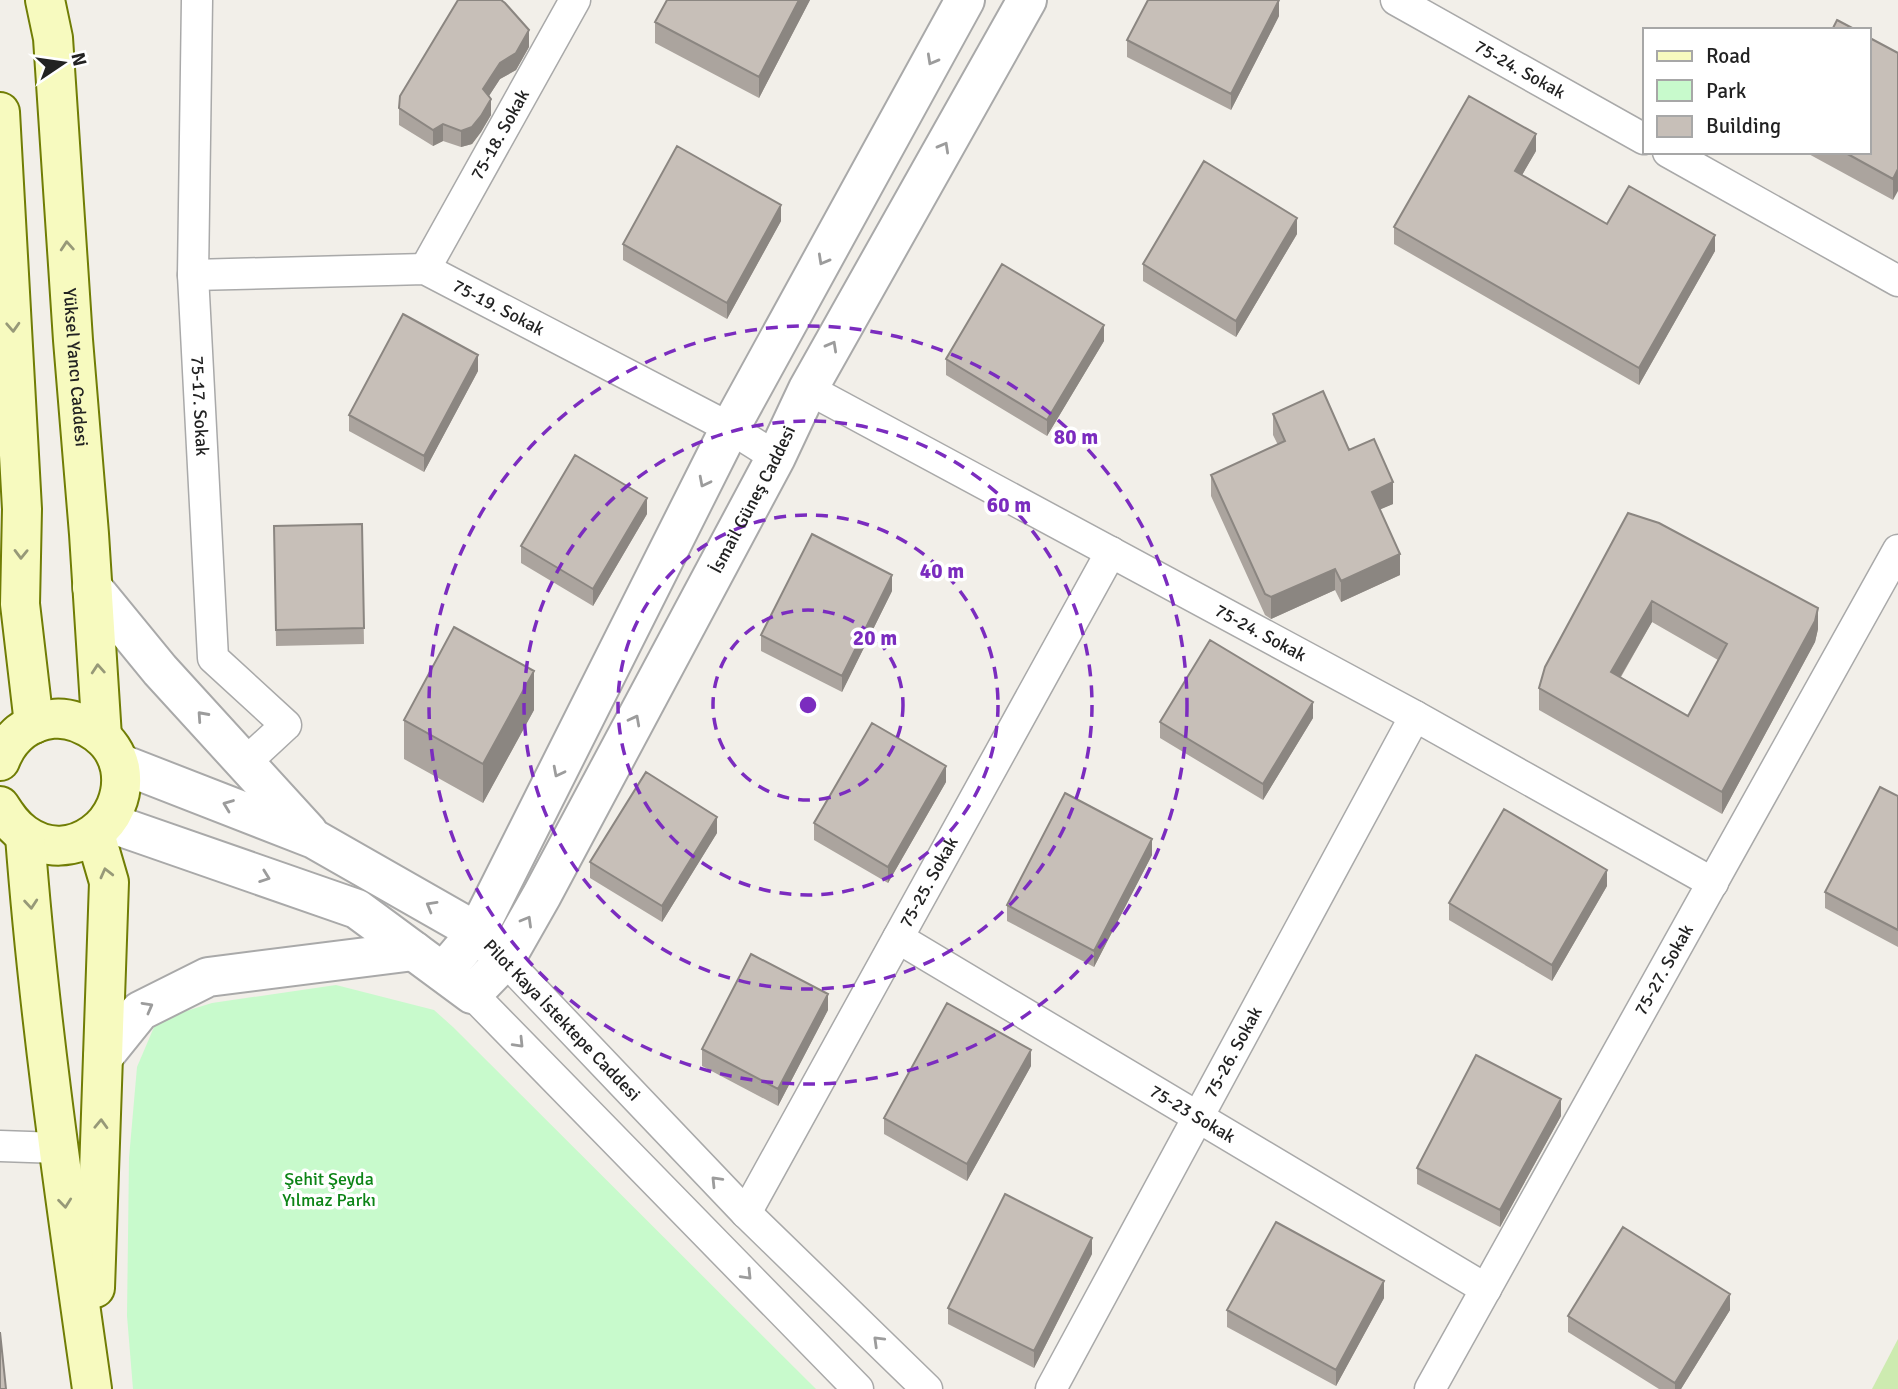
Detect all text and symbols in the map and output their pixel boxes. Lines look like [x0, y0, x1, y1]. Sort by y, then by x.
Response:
north arrow [28, 28, 98, 98]
legend [1643, 28, 1870, 154]
street label: 75-24. Sokak [1471, 35, 1569, 104]
text: Road [1706, 43, 1751, 69]
text: N [65, 50, 92, 69]
one-way arrow [927, 53, 940, 65]
text: Park [1706, 78, 1747, 104]
street label: 75-18. Sokak [466, 85, 534, 184]
text: Building [1706, 113, 1781, 139]
one-way arrow [936, 142, 949, 155]
one-way arrow [60, 241, 75, 252]
one-way arrow [818, 252, 831, 265]
street label: 75-19. Sokak [449, 274, 548, 340]
street label: Yüksel Yancı Caddesi [59, 287, 93, 448]
one-way arrow [5, 321, 20, 332]
one-way arrow [824, 340, 837, 353]
street label: 75-17. Sokak [186, 355, 213, 457]
street label: İsmail Güneş Caddesi [705, 422, 800, 577]
text: 80 m [1054, 424, 1098, 450]
one-way arrow [698, 475, 712, 487]
text: 60 m [987, 492, 1031, 518]
one-way arrow [14, 549, 29, 560]
text: 40 m [920, 558, 964, 584]
street label: 75-24. Sokak [1211, 599, 1310, 666]
text: 20 m [853, 625, 897, 651]
one-way arrow [90, 663, 105, 674]
centre of rings [796, 693, 820, 717]
one-way arrow [197, 711, 210, 724]
one-way arrow [627, 715, 641, 728]
one-way arrow [552, 765, 566, 778]
one-way arrow [222, 799, 234, 813]
street label: 75-25. Sokak [895, 833, 963, 931]
one-way arrow [100, 867, 114, 879]
one-way arrow [258, 869, 270, 883]
one-way arrow [23, 898, 38, 909]
one-way arrow [425, 901, 438, 914]
one-way arrow [519, 915, 532, 928]
street label: 75-27. Sokak [1630, 921, 1698, 1019]
street label: Pilot Kaya İstektepe Caddesi [479, 935, 645, 1105]
one-way arrow [141, 1002, 154, 1015]
street label: 75-26. Sokak [1200, 1003, 1267, 1102]
one-way arrow [511, 1034, 524, 1047]
street label: 75-23 Sokak [1146, 1080, 1239, 1148]
one-way arrow [93, 1118, 108, 1129]
park label: Şehit Şeyda Yılmaz Parkı [282, 1168, 376, 1211]
one-way arrow [712, 1177, 725, 1190]
one-way arrow [58, 1197, 73, 1208]
one-way arrow [739, 1267, 752, 1280]
one-way arrow [873, 1337, 886, 1350]

